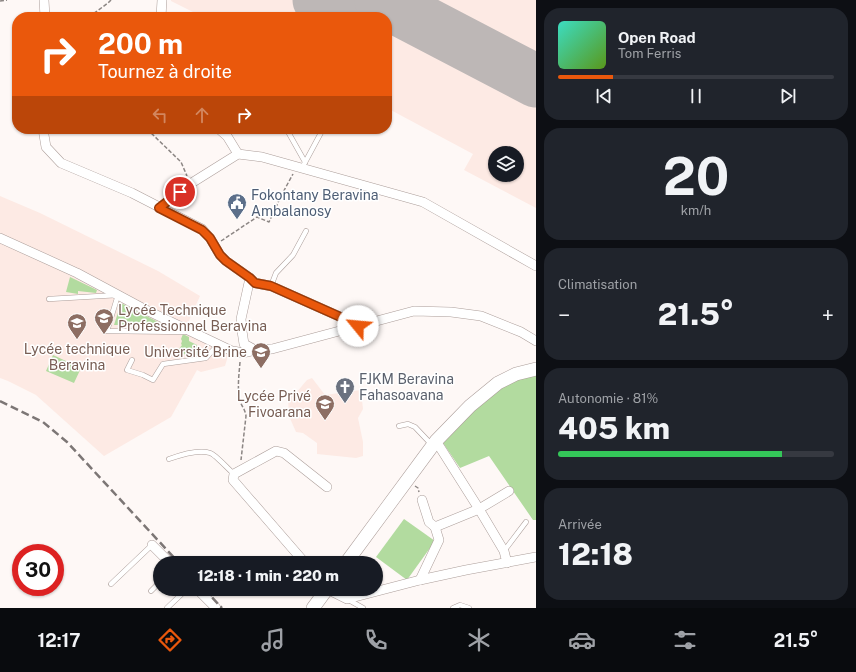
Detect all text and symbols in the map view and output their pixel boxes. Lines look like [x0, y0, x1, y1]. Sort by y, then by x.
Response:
text: 200 m [98, 27, 183, 60]
icon: right [32, 28, 84, 80]
text: Open Road [618, 29, 696, 46]
text: Tom Ferris [618, 46, 681, 61]
text: Tournez à droite [98, 61, 232, 82]
icon: previous [593, 85, 615, 107]
icon: pause [685, 85, 707, 107]
icon: next [777, 85, 799, 107]
icon: left [149, 104, 171, 126]
icon: ahead [191, 104, 213, 126]
icon: right [233, 104, 255, 126]
map controls [488, 146, 524, 182]
button: layers [488, 146, 524, 182]
text: 20 [663, 146, 729, 207]
pin [163, 175, 197, 209]
icon: arrive [169, 181, 191, 203]
place label: Fokontany Beravina Ambalanosy [251, 187, 379, 219]
public building icon: Fokontany Beravina Ambalanosy [226, 192, 248, 220]
text: km/h [681, 203, 711, 218]
text: Climatisation [558, 277, 637, 292]
text: 21.5° [658, 296, 734, 332]
place label: Lycée Technique Professionnel Beravina [118, 302, 267, 334]
text: − [558, 302, 570, 328]
text: + [822, 302, 834, 328]
position arrow [337, 305, 379, 347]
school or university icon: Lycée Technique Professionnel Beravina [93, 307, 115, 335]
school or university icon: Lycée technique Beravina [66, 312, 88, 340]
place label: Lycée technique Beravina [24, 341, 130, 373]
school or university icon: Université Brine [250, 341, 272, 369]
place label: Université Brine [144, 344, 247, 360]
place label: FJKM Beravina Fahasoavana [359, 371, 454, 403]
church icon: FJKM Beravina Fahasoavana [334, 376, 356, 404]
place label: Lycée Privé Fivoarana [237, 388, 311, 420]
text: Autonomie · 81% [558, 391, 658, 406]
school or university icon: Lycée Privé Fivoarana [314, 393, 336, 421]
text: 405 km [558, 410, 670, 446]
text: Arrivée [558, 517, 602, 532]
text: 12:18 [558, 536, 633, 572]
speed limit sign: 30 [12, 544, 64, 596]
text: 12:18 · 1 min · 220 m [197, 567, 339, 584]
icon: directions [156, 626, 184, 654]
icon: music [259, 626, 287, 654]
icon: phone [362, 626, 390, 654]
icon: climate [465, 626, 493, 654]
icon: car [568, 626, 596, 654]
icon: filters [671, 626, 699, 654]
text: 12:17 [38, 630, 80, 651]
text: 21.5° [774, 630, 818, 651]

